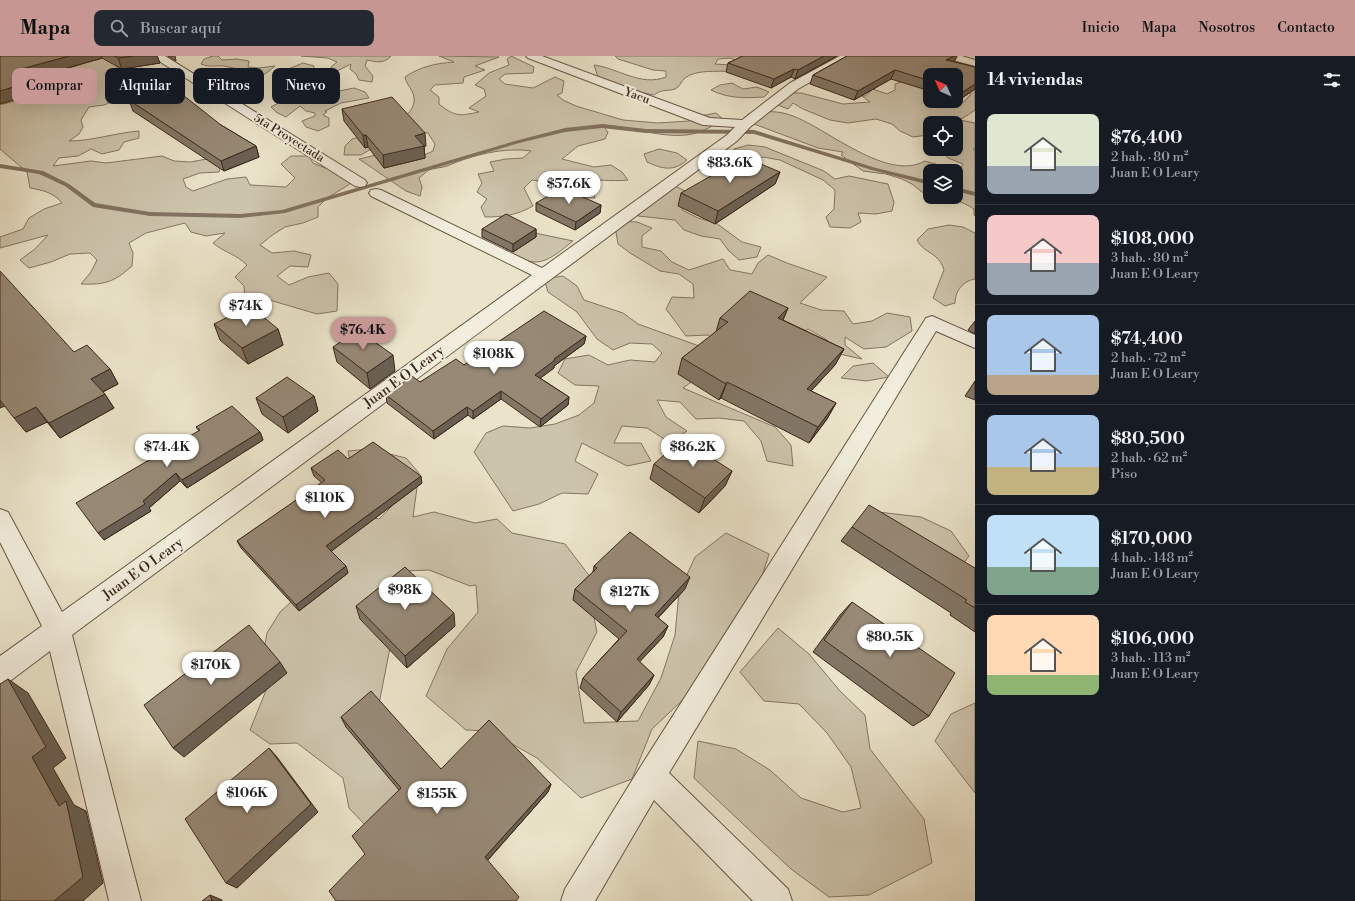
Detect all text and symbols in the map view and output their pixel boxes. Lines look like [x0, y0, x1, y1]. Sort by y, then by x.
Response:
search box [94, 10, 374, 46]
text: Mapa [20, 16, 70, 40]
icon: search [108, 17, 130, 39]
text: Buscar aquí [140, 19, 221, 38]
text: Inicio [1082, 19, 1120, 37]
text: Mapa [1142, 19, 1176, 37]
text: Nosotros [1198, 19, 1255, 37]
text: Contacto [1277, 19, 1335, 37]
chip: Comprar [12, 68, 97, 104]
chip: Alquilar [105, 68, 185, 104]
chip: Filtros [193, 68, 264, 104]
chip: Nuevo [272, 68, 340, 104]
north arrow [923, 68, 963, 108]
map controls [923, 68, 963, 204]
text: 14 viviendas [987, 69, 1083, 91]
icon: filters [1321, 69, 1343, 91]
street label: Yacu [621, 84, 652, 108]
street label: 5ta Proyectada [251, 110, 328, 166]
button: locate [923, 116, 963, 156]
text: $76,400 [1111, 127, 1182, 149]
icon: home [1019, 130, 1067, 178]
text: 2 hab. · 80 m² [1111, 149, 1188, 165]
pin: $83.6K [697, 150, 763, 184]
text: $83.6K [707, 155, 753, 171]
button: layers [923, 164, 963, 204]
text: Juan E O Leary [1111, 165, 1200, 181]
pin: $57.6K [536, 171, 602, 205]
text: $57.6K [547, 176, 591, 192]
text: $108,000 [1111, 228, 1194, 250]
icon: home [1019, 231, 1067, 279]
text: 3 hab. · 80 m² [1111, 250, 1188, 266]
text: Juan E O Leary [1111, 266, 1200, 282]
pin: $74K [222, 293, 270, 327]
text: $74K [229, 298, 263, 314]
pin: $76.4K [330, 317, 396, 351]
text: $76.4K [340, 322, 386, 338]
text: $74,400 [1111, 328, 1183, 350]
icon: home [1019, 331, 1067, 379]
pin: $108K [466, 341, 522, 375]
street label: Juan E O Leary [359, 342, 448, 413]
text: $108K [473, 346, 515, 362]
text: 2 hab. · 72 m² [1111, 350, 1186, 366]
text: Juan E O Leary [1111, 366, 1200, 382]
text: $80,500 [1111, 428, 1185, 450]
icon: home [1019, 431, 1067, 479]
pin: $74.4K [134, 434, 200, 468]
pin: $86.2K [660, 434, 726, 468]
text: $74.4K [144, 439, 190, 455]
text: $86.2K [670, 439, 716, 455]
text: 2 hab. · 62 m² [1111, 450, 1187, 466]
text: Piso [1111, 466, 1137, 482]
pin: $110K [297, 485, 353, 519]
text: $110K [305, 490, 345, 506]
text: $170,000 [1111, 528, 1192, 550]
icon: home [1019, 531, 1067, 579]
street label: Juan E O Leary [98, 534, 187, 605]
text: 4 hab. · 148 m² [1111, 550, 1193, 566]
text: Juan E O Leary [1111, 566, 1200, 582]
pin: $98K [381, 577, 429, 611]
pin: $127K [602, 579, 658, 613]
text: $98K [388, 582, 422, 598]
text: $127K [610, 584, 650, 600]
pin: $80.5K [857, 624, 923, 658]
text: $106,000 [1111, 628, 1194, 650]
text: $80.5K [866, 629, 914, 645]
icon: home [1019, 631, 1067, 679]
text: 3 hab. · 113 m² [1111, 650, 1190, 666]
pin: $170K [183, 652, 239, 686]
text: $170K [191, 657, 231, 673]
text: Juan E O Leary [1111, 666, 1200, 682]
pin: $106K [219, 780, 275, 814]
pin: $155K [409, 781, 465, 815]
text: $106K [226, 785, 268, 801]
text: $155K [417, 786, 457, 802]

